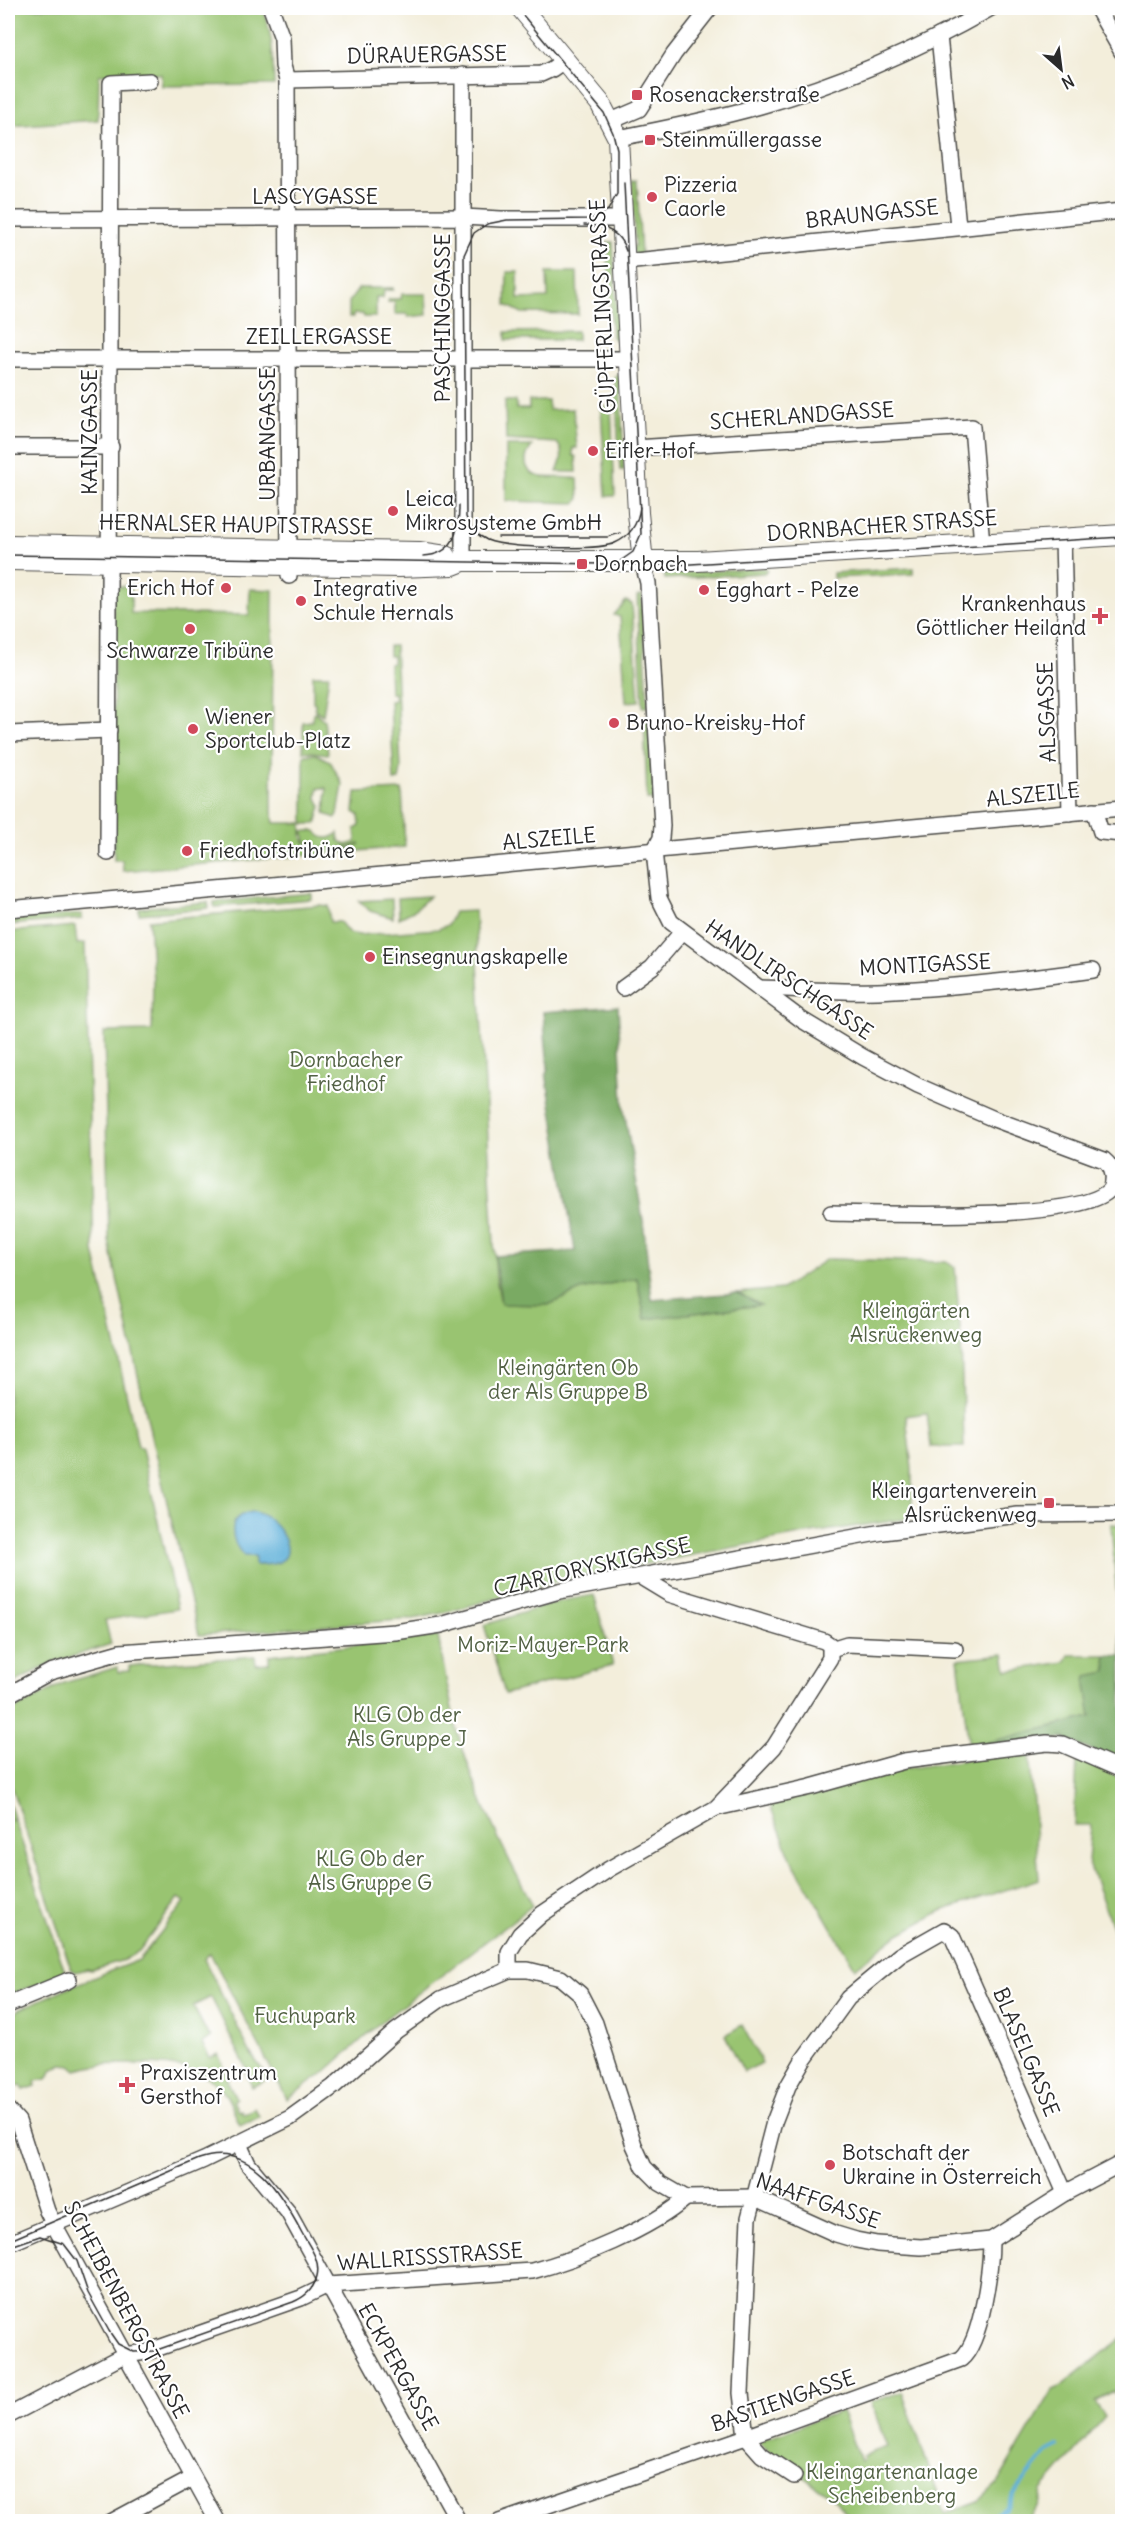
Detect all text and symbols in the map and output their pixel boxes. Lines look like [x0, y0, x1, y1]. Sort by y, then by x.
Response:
north arrow [1031, 39, 1091, 99]
street label: DÜRAUERGASSE [347, 40, 507, 69]
text: N [1058, 71, 1078, 94]
place label: Rosenackerstraße [649, 81, 820, 108]
marker: Rosenackerstraße [630, 88, 644, 102]
place label: Steinmüllergasse [662, 126, 822, 153]
marker: Steinmüllergasse [643, 133, 657, 147]
place label: Pizzeria Caorle [664, 171, 738, 222]
street label: LASCYGASSE [252, 183, 378, 210]
marker: Pizzeria Caorle [645, 190, 659, 204]
street label: BRAUNGASSE [804, 193, 940, 234]
street label: GÜPFERLINGSTRASSE [583, 198, 622, 414]
street label: PASCHINGGASSE [429, 233, 456, 403]
street label: ZEILLERGASSE [246, 323, 392, 350]
street label: URBANGASSE [254, 367, 281, 501]
street label: KAINZGASSE [76, 369, 103, 495]
street label: SCHERLANDGASSE [709, 396, 895, 435]
place label: Eifler-Hof [605, 437, 696, 464]
marker: Eifler-Hof [586, 444, 600, 458]
place label: Leica Mikrosysteme GmbH [405, 485, 602, 536]
marker: Leica Mikrosysteme GmbH [386, 504, 400, 518]
street label: DORNBACHER STRASSE [766, 504, 998, 547]
street label: HERNALSER HAUPTSTRASSE [99, 509, 373, 540]
place label: Dornbach [594, 550, 688, 577]
marker: Dornbach [575, 557, 589, 571]
place label: Erich Hof [127, 574, 215, 601]
place label: Integrative Schule Hernals [313, 575, 454, 626]
place label: Egghart - Pelze [716, 576, 859, 603]
marker: Erich Hof [219, 581, 233, 595]
marker: Egghart - Pelze [697, 583, 711, 597]
place label: Krankenhaus Göttlicher Heiland [916, 590, 1086, 641]
marker: Integrative Schule Hernals [294, 594, 308, 608]
marker: Krankenhaus Göttlicher Heiland [1091, 607, 1109, 625]
marker: Schwarze Tribüne [183, 622, 197, 636]
place label: Schwarze Tribüne [106, 637, 274, 664]
street label: ALSGASSE [1031, 661, 1062, 763]
place label: Wiener Sportclub-Platz [205, 703, 351, 754]
place label: Bruno-Kreisky-Hof [626, 709, 806, 736]
marker: Bruno-Kreisky-Hof [607, 716, 621, 730]
marker: Wiener Sportclub-Platz [186, 722, 200, 736]
street label: ALSZEILE [985, 776, 1081, 813]
street label: ALSZEILE [501, 821, 597, 856]
place label: Friedhofstribüne [199, 837, 355, 864]
marker: Friedhofstribüne [180, 844, 194, 858]
street label: HANDLIRSCHGASSE [700, 913, 878, 1046]
place label: Einsegnungskapelle [382, 943, 568, 970]
street label: MONTIGASSE [858, 948, 992, 981]
marker: Einsegnungskapelle [363, 950, 377, 964]
park label: Dornbacher Friedhof [289, 1046, 403, 1097]
park label: Kleingärten Alsrückenweg [850, 1297, 982, 1348]
park label: Kleingärten Ob der Als Gruppe B [488, 1354, 648, 1405]
place label: Kleingartenverein Alsrückenweg [871, 1477, 1037, 1528]
marker: Kleingartenverein Alsrückenweg [1042, 1496, 1056, 1510]
street label: CZARTORYSKIGASSE [491, 1531, 693, 1602]
park label: Moriz-Mayer-Park [457, 1631, 629, 1658]
park label: KLG Ob der Als Gruppe J [347, 1701, 467, 1752]
park label: KLG Ob der Als Gruppe G [308, 1845, 432, 1896]
street label: BLASELGASSE [987, 1983, 1066, 2120]
park label: Fuchupark [254, 2002, 356, 2029]
place label: Praxiszentrum Gersthof [140, 2059, 277, 2110]
marker: Praxiszentrum Gersthof [118, 2076, 136, 2094]
place label: Botschaft der Ukraine in Österreich [842, 2139, 1042, 2190]
marker: Botschaft der Ukraine in Österreich [823, 2158, 837, 2172]
street label: NAAFFGASSE [753, 2167, 884, 2234]
street label: SCHEIBENBERGSTRASSE [58, 2196, 195, 2423]
street label: WALLRISSSTRASSE [336, 2237, 524, 2276]
street label: ECKPERGASSE [352, 2298, 445, 2435]
street label: BASTIENGASSE [707, 2363, 858, 2438]
park label: Kleingartenanlage Scheibenberg [806, 2458, 978, 2509]

